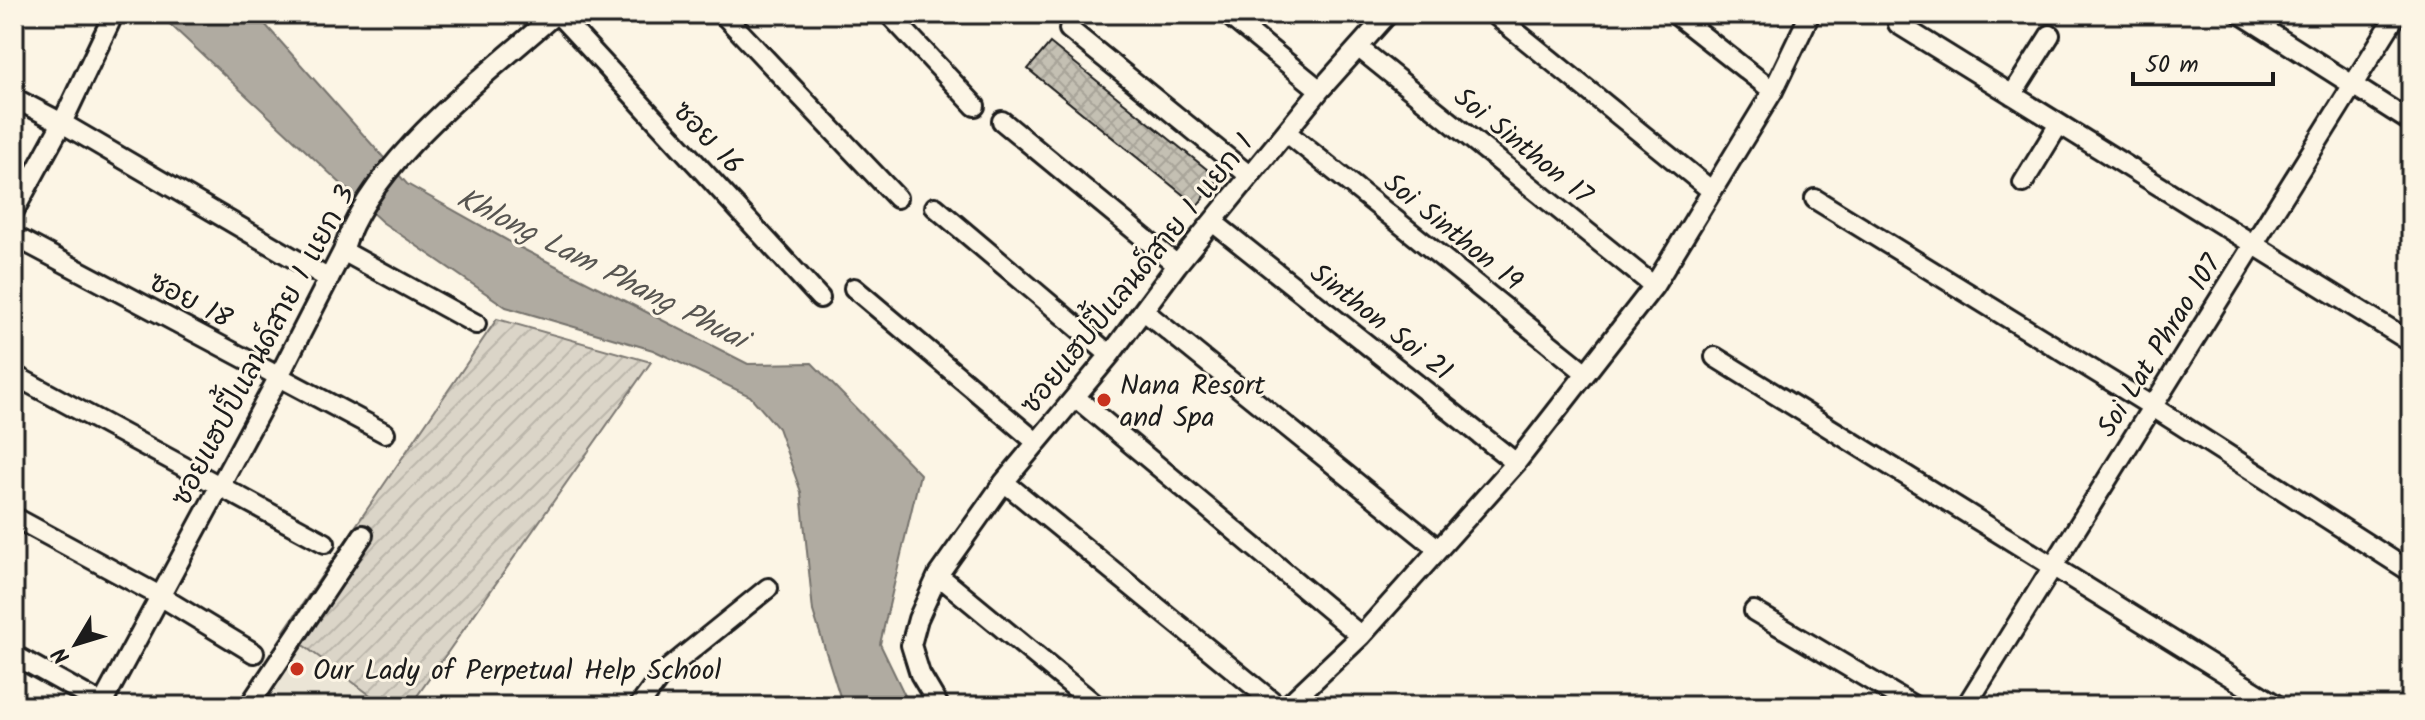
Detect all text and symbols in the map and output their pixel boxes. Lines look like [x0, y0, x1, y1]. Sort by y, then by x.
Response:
scale bar [2133, 36, 2273, 86]
text: 50 m [2145, 46, 2199, 85]
street label: Soi Sinthon 17 [1443, 77, 1603, 218]
street label: ซอย 16 [661, 91, 754, 186]
street label: ซอยแฮปปี้แลนด์สาย 1 แยก 1 [1005, 120, 1266, 425]
street label: Soi Sinthon 19 [1373, 162, 1533, 304]
street label: ซอยแฮปปี้แลนด์สาย 1 แยก 3 [155, 175, 368, 515]
water label: Khlong Lam Phang Phuai [448, 176, 760, 366]
street label: Soi Lat Phrao 107 [2086, 245, 2235, 447]
street label: Sinthon Soi 21 [1299, 252, 1462, 394]
street label: ซอย 18 [140, 260, 240, 342]
place label: Nana Resort and Spa [1120, 364, 1266, 441]
marker: Nana Resort and Spa [1095, 391, 1113, 409]
north arrow [36, 604, 116, 684]
text: N [44, 638, 80, 671]
place label: Our Lady of Perpetual Help School [313, 649, 721, 694]
marker: Our Lady of Perpetual Help School [288, 660, 306, 678]

